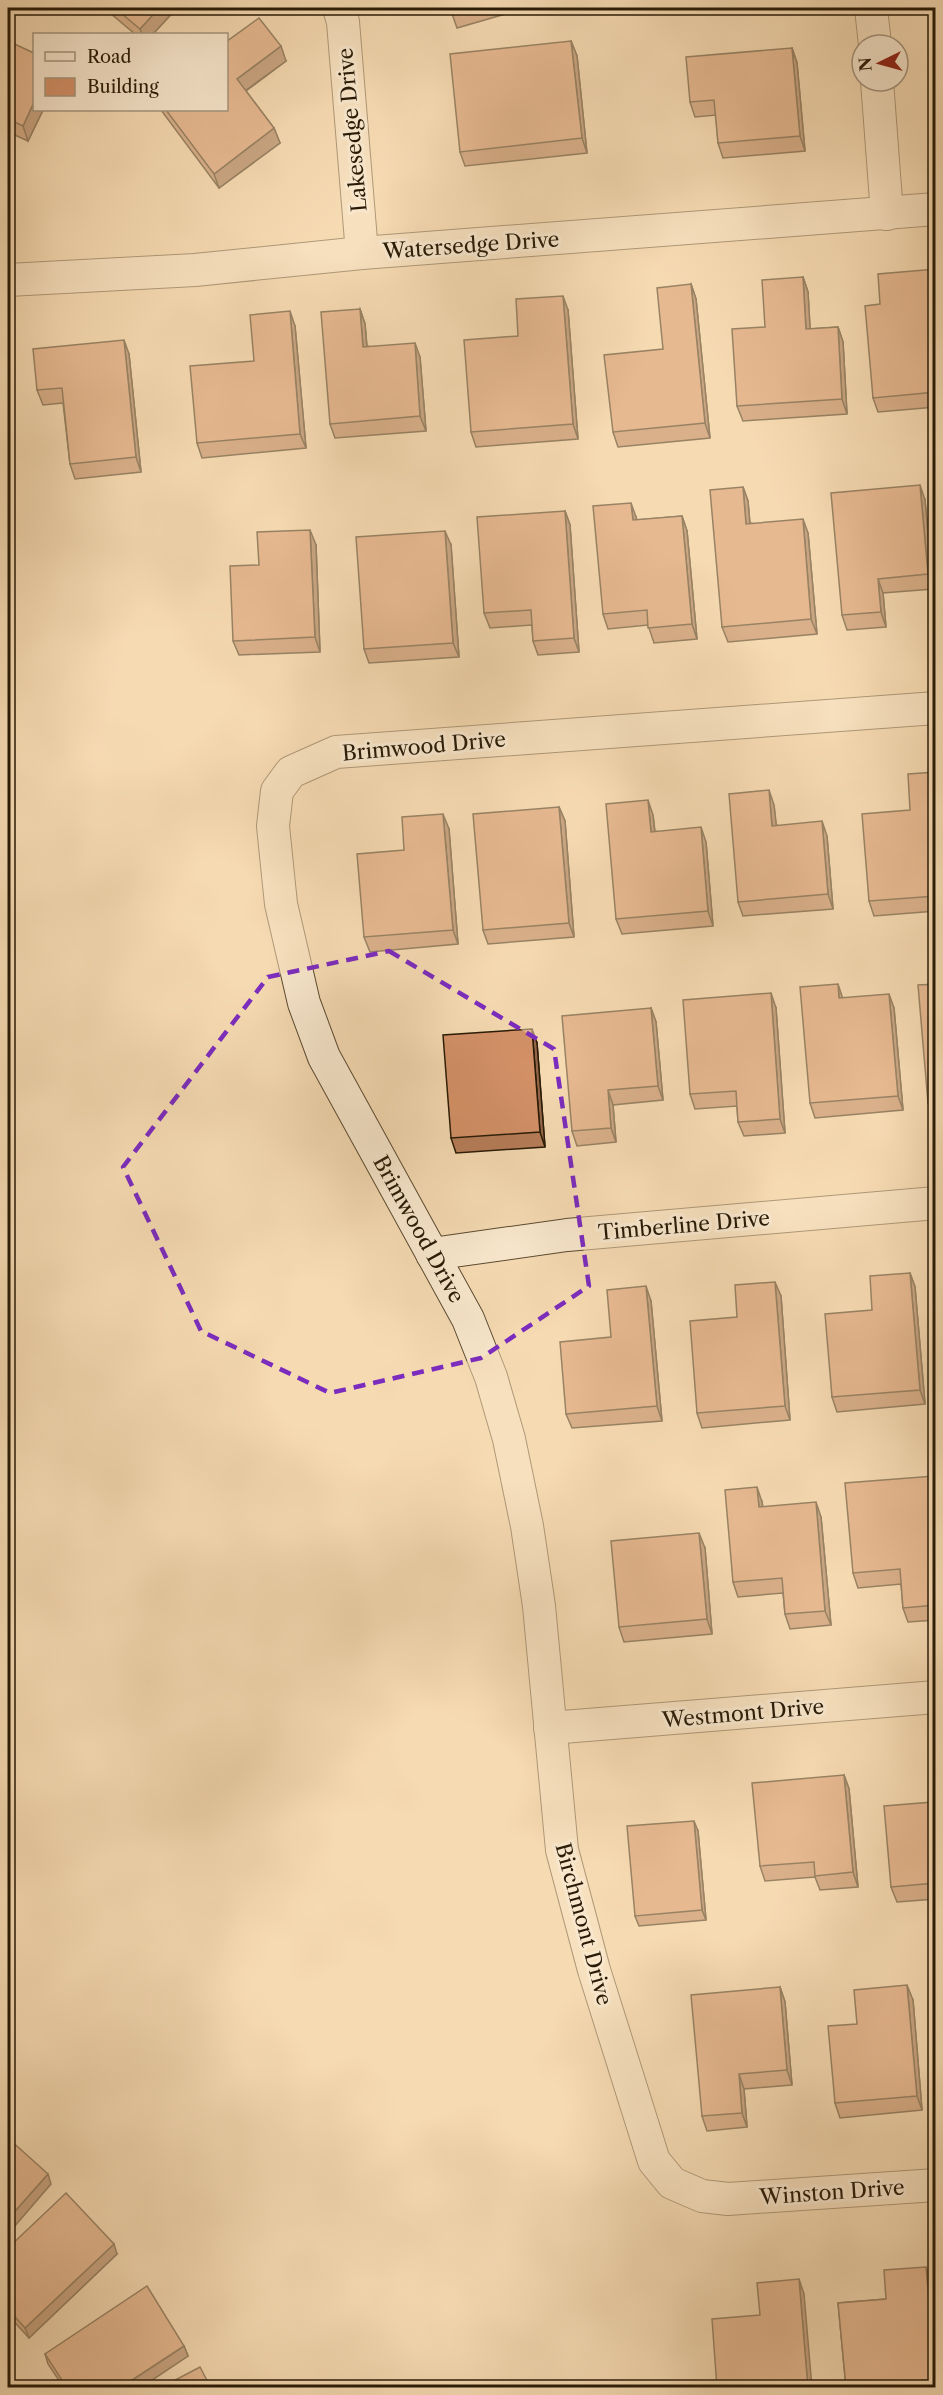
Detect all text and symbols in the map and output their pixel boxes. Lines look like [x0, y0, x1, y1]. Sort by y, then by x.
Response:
legend [33, 33, 228, 111]
north arrow [850, 33, 910, 93]
text: Road [87, 46, 132, 68]
street label: Lakesedge Drive [332, 47, 372, 213]
text: N [854, 56, 876, 72]
text: Building [87, 76, 159, 98]
street label: Watersedge Drive [381, 226, 560, 264]
street label: Brimwood Drive [341, 726, 507, 766]
street label: Brimwood Drive [368, 1151, 470, 1307]
street label: Timberline Drive [597, 1205, 771, 1245]
street label: Westmont Drive [660, 1693, 825, 1733]
street label: Birchmont Drive [550, 1840, 618, 2008]
street label: Winston Drive [758, 2174, 905, 2210]

